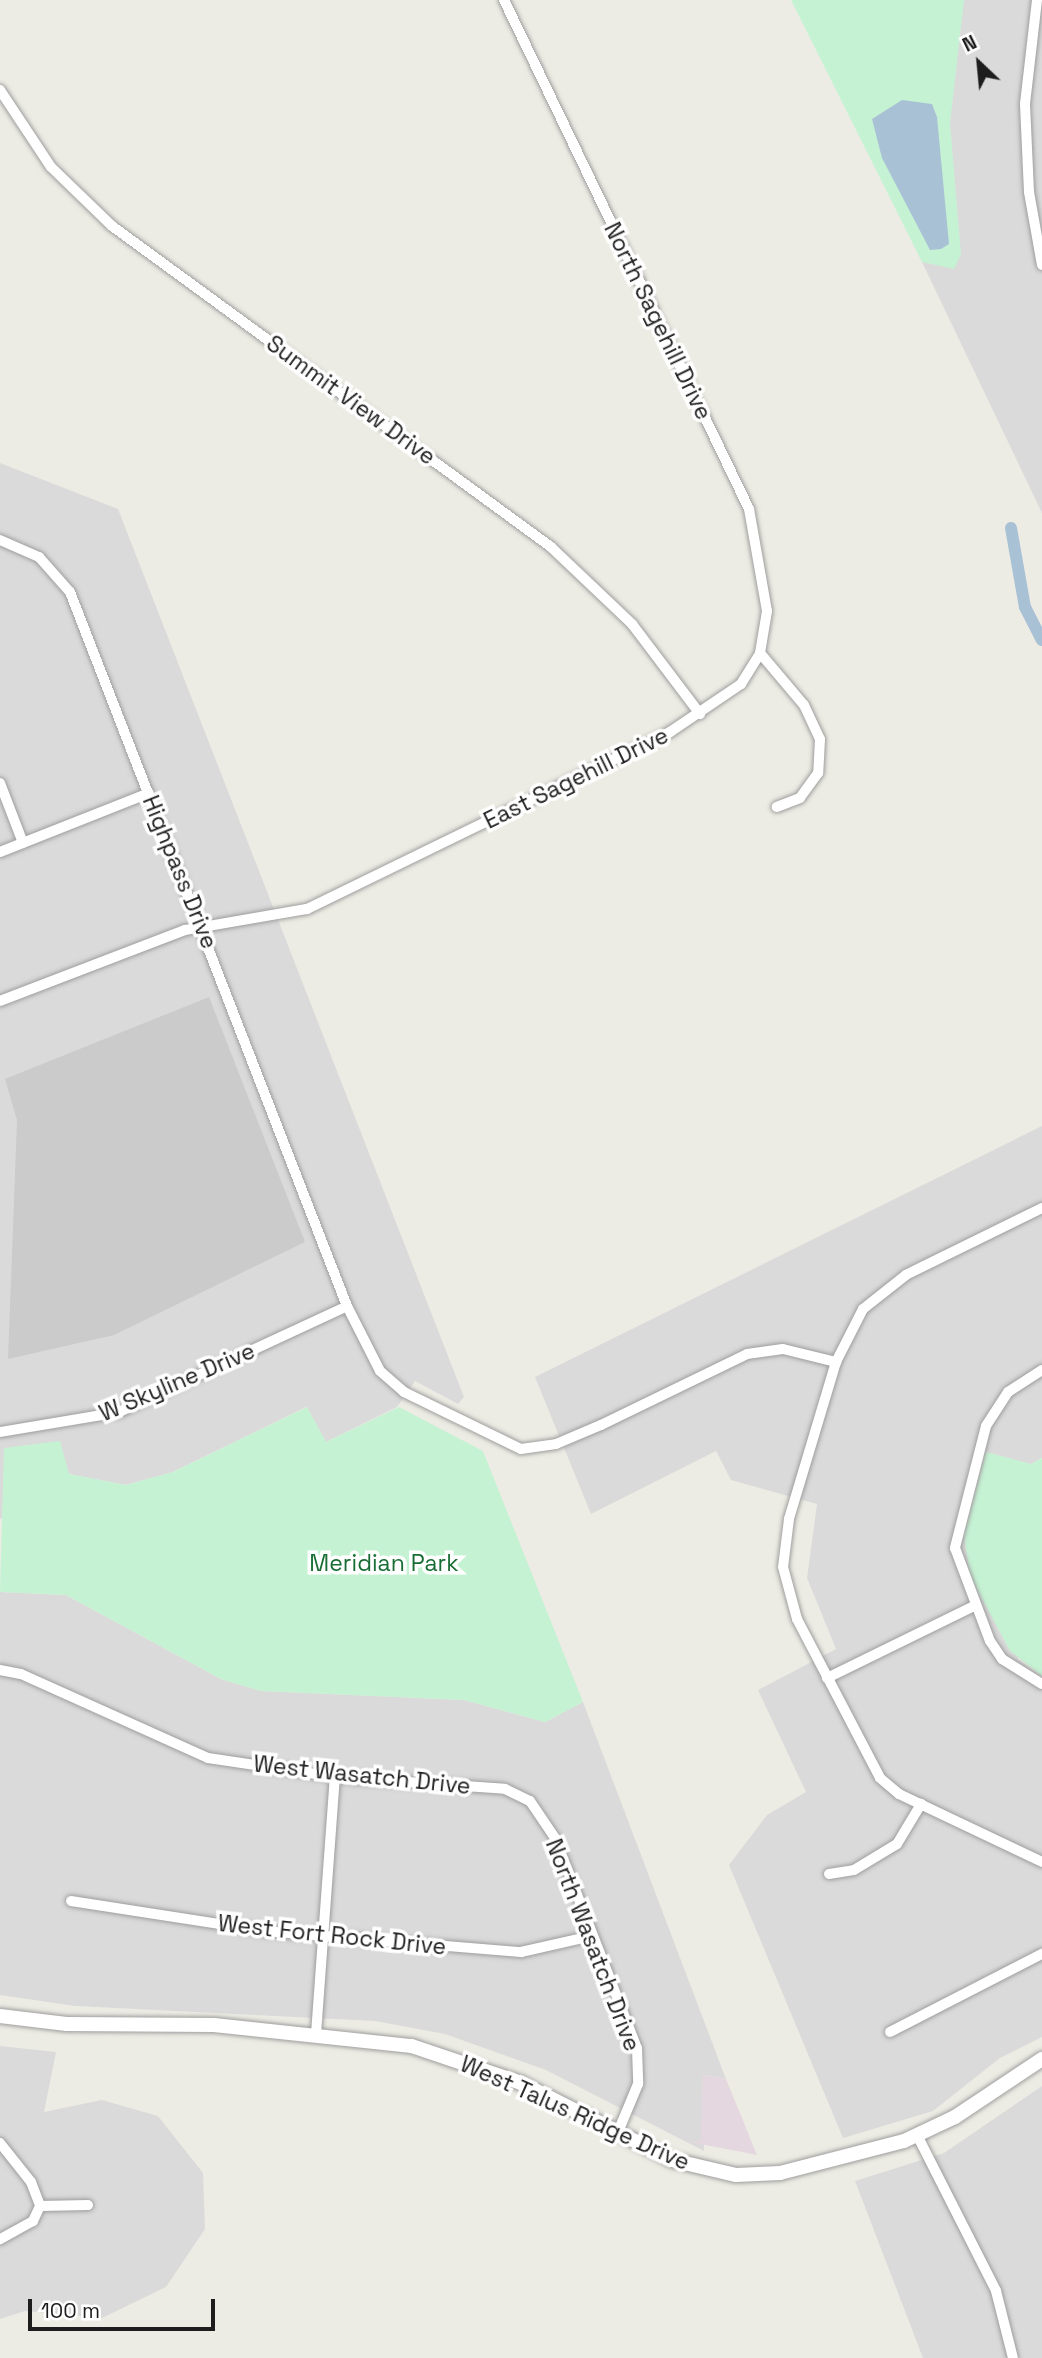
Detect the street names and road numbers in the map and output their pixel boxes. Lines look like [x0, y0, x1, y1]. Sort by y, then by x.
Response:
street label: North Sagehill Drive [598, 218, 718, 424]
street label: Summit View Drive [261, 329, 441, 471]
street label: East Sagehill Drive [479, 721, 673, 835]
street label: Highpass Drive [137, 791, 223, 953]
street label: W Skyline Drive [95, 1337, 259, 1427]
street label: West Wasatch Drive [252, 1750, 472, 1800]
street label: North Wasatch Drive [540, 1835, 646, 2055]
street label: West Fort Rock Drive [217, 1909, 447, 1961]
street label: West Talus Ridge Drive [456, 2050, 694, 2176]

